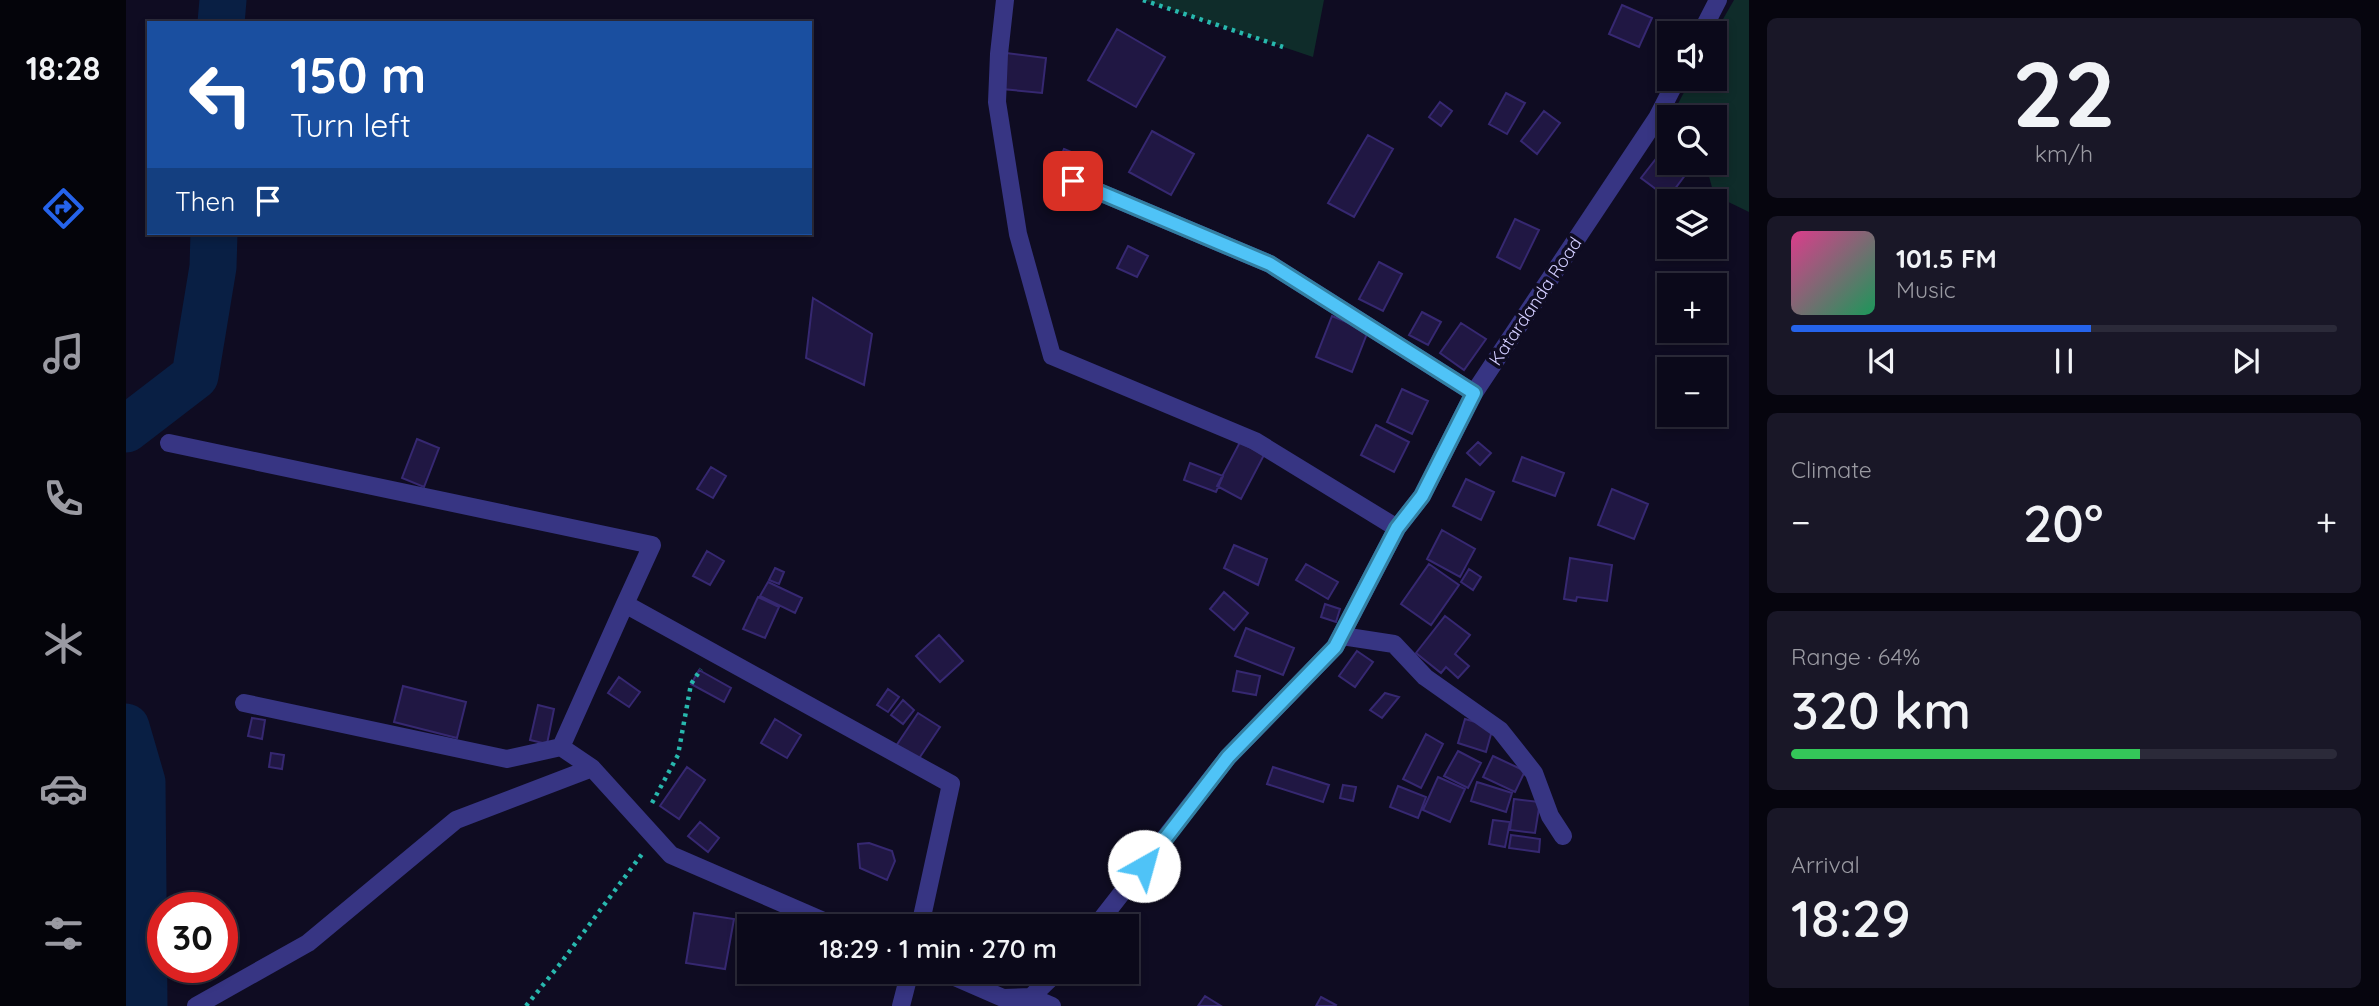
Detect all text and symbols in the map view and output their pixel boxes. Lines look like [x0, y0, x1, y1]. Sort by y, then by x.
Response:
map controls [1657, 21, 1727, 427]
button: sound [1657, 21, 1727, 91]
text: 22 [2012, 36, 2116, 150]
text: 150 m [290, 44, 426, 105]
text: 18:28 [26, 48, 100, 88]
icon: left [175, 49, 266, 140]
text: Turn left [290, 105, 411, 145]
button: search [1657, 105, 1727, 175]
text: km/h [2035, 139, 2093, 168]
pin [1043, 151, 1103, 211]
icon: arrive [1054, 162, 1092, 200]
icon: arrive [249, 182, 287, 220]
icon: directions [39, 184, 88, 233]
text: Then [175, 185, 235, 218]
button: layers [1657, 189, 1727, 259]
street label: Katardanda Road [1483, 232, 1587, 370]
text: 101.5 FM [1896, 242, 1997, 275]
button: + [1657, 273, 1727, 343]
text: Music [1896, 275, 1956, 304]
icon: music [39, 329, 88, 378]
icon: previous [1863, 342, 1901, 380]
icon: pause [2045, 342, 2083, 380]
icon: next [2227, 342, 2265, 380]
button: − [1657, 357, 1727, 427]
text: Climate [1791, 455, 1872, 484]
icon: phone [39, 474, 88, 523]
text: 20° [2023, 490, 2103, 555]
text: − [1791, 498, 1811, 546]
text: + [2316, 498, 2337, 546]
icon: climate [39, 619, 88, 668]
text: Range · 64% [1791, 642, 1920, 671]
text: 320 km [1791, 677, 1971, 742]
icon: car [39, 764, 88, 813]
position arrow [1107, 829, 1181, 903]
text: Arrival [1791, 850, 1860, 879]
text: 18:29 [1791, 885, 1911, 950]
speed limit sign: 30 [147, 892, 238, 983]
icon: filters [39, 909, 88, 958]
text: 18:29 · 1 min · 270 m [819, 932, 1057, 965]

